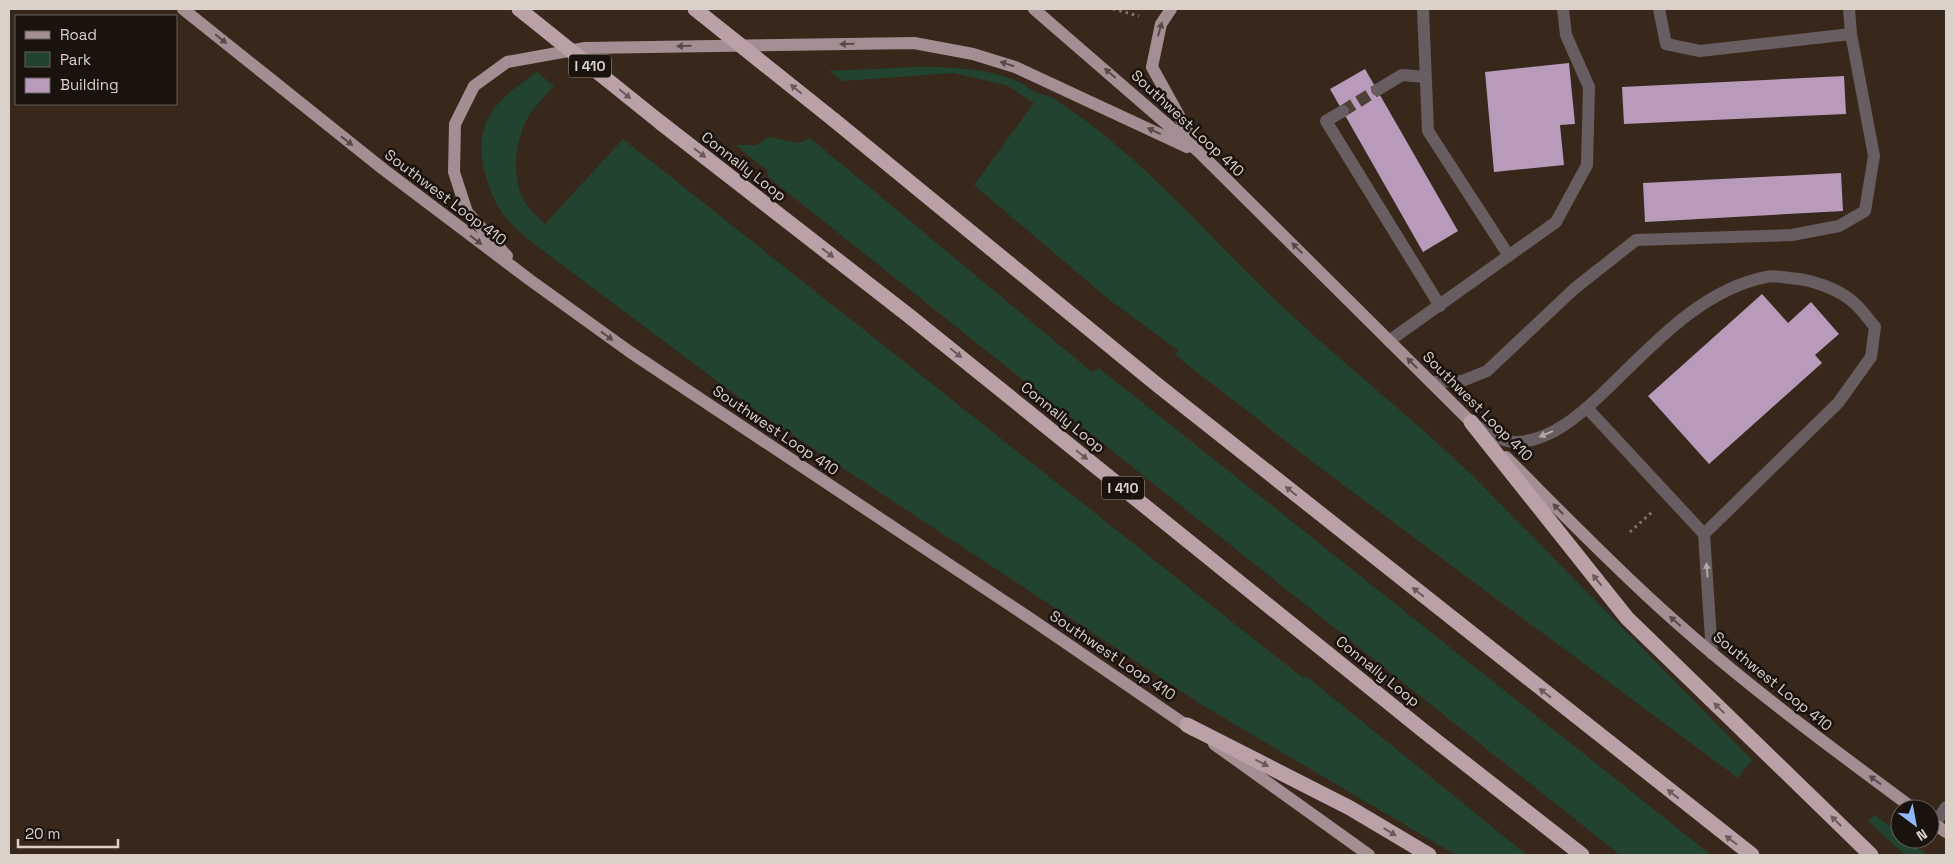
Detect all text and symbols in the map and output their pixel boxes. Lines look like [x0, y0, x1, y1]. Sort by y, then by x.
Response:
legend [15, 15, 178, 105]
one-way arrow [1157, 21, 1165, 36]
text: Road [60, 25, 97, 44]
one-way arrow [214, 34, 227, 45]
one-way arrow [838, 40, 854, 48]
one-way arrow [676, 43, 692, 51]
text: Park [60, 50, 91, 69]
road number: I 410 [569, 54, 611, 78]
one-way arrow [999, 60, 1014, 67]
street label: Southwest Loop 410 [1127, 66, 1249, 180]
one-way arrow [1104, 67, 1117, 78]
text: Building [60, 75, 119, 94]
one-way arrow [790, 84, 803, 95]
one-way arrow [618, 88, 631, 99]
street label: Connally Loop [698, 127, 790, 205]
one-way arrow [1147, 127, 1161, 135]
one-way arrow [340, 136, 354, 146]
street label: Southwest Loop 410 [381, 145, 511, 249]
one-way arrow [693, 148, 706, 158]
one-way arrow [469, 235, 483, 245]
one-way arrow [1291, 242, 1303, 254]
one-way arrow [821, 248, 835, 258]
one-way arrow [600, 331, 614, 341]
street label: Southwest Loop 410 [1419, 347, 1537, 465]
one-way arrow [949, 348, 962, 359]
one-way arrow [1406, 357, 1418, 369]
street label: Connally Loop [1017, 377, 1109, 457]
street label: Southwest Loop 410 [709, 381, 843, 479]
one-way arrow [1538, 430, 1553, 438]
one-way arrow [1075, 450, 1088, 461]
road number: I 410 [1102, 476, 1144, 499]
one-way arrow [1285, 485, 1298, 496]
one-way arrow [1552, 503, 1564, 515]
one-way arrow [1703, 562, 1711, 578]
one-way arrow [1592, 574, 1603, 587]
one-way arrow [1411, 587, 1425, 597]
street label: Southwest Loop 410 [1046, 606, 1180, 704]
one-way arrow [1669, 616, 1682, 627]
street label: Southwest Loop 410 [1710, 627, 1836, 735]
street label: Connally Loop [1332, 631, 1424, 711]
one-way arrow [1538, 688, 1552, 698]
one-way arrow [1714, 702, 1726, 714]
one-way arrow [1255, 759, 1269, 767]
one-way arrow [1868, 775, 1882, 785]
one-way arrow [1667, 788, 1680, 799]
north arrow [1890, 799, 1940, 849]
one-way arrow [1830, 815, 1842, 827]
scale bar [18, 816, 118, 848]
text: 20 m [25, 824, 60, 843]
text: N [1913, 825, 1931, 845]
one-way arrow [1383, 827, 1396, 836]
one-way arrow [1725, 834, 1738, 845]

